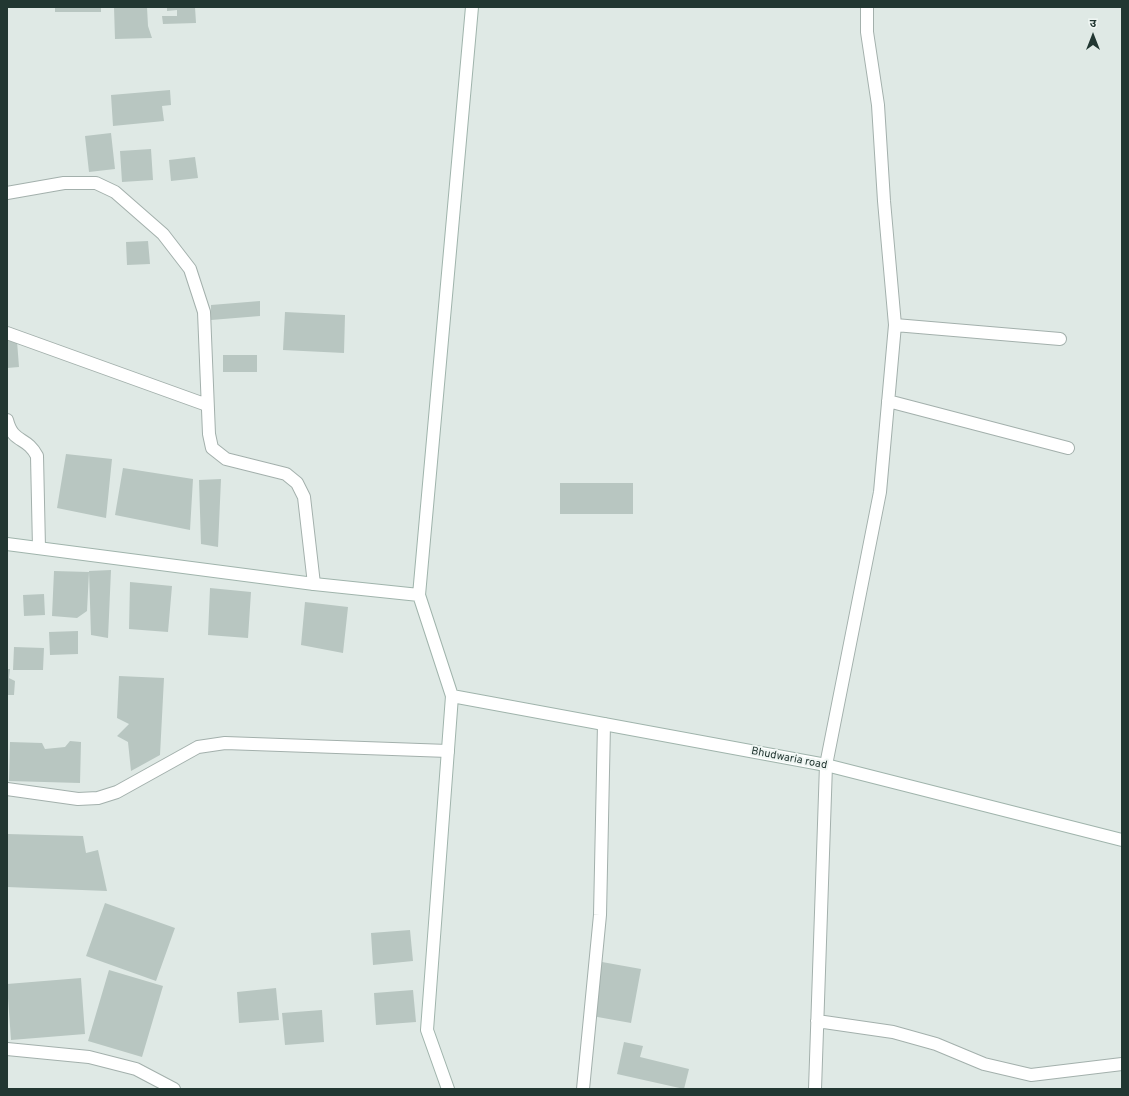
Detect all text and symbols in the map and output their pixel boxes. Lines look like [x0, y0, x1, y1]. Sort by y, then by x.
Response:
north arrow [1073, 16, 1113, 56]
text: उ [1090, 17, 1096, 31]
street label: Bhudwaria road [750, 745, 828, 773]

